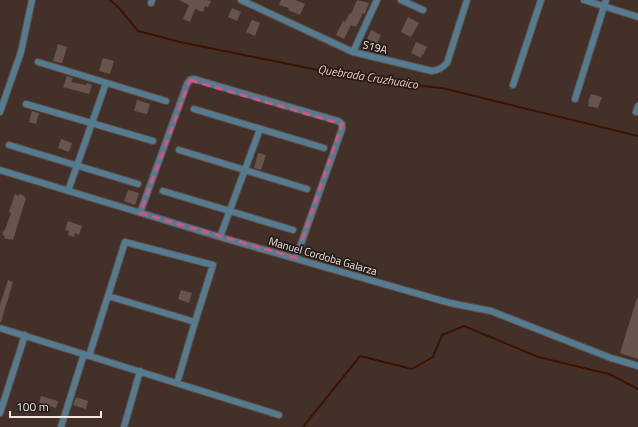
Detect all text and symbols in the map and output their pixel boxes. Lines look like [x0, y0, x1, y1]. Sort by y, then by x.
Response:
street label: S19A [361, 36, 389, 58]
water label: Quebrada Cruzhuaico [317, 59, 421, 94]
street label: Manuel Cordoba Galarza [267, 233, 380, 279]
scale bar [10, 393, 101, 419]
text: 100 m [16, 397, 49, 416]

